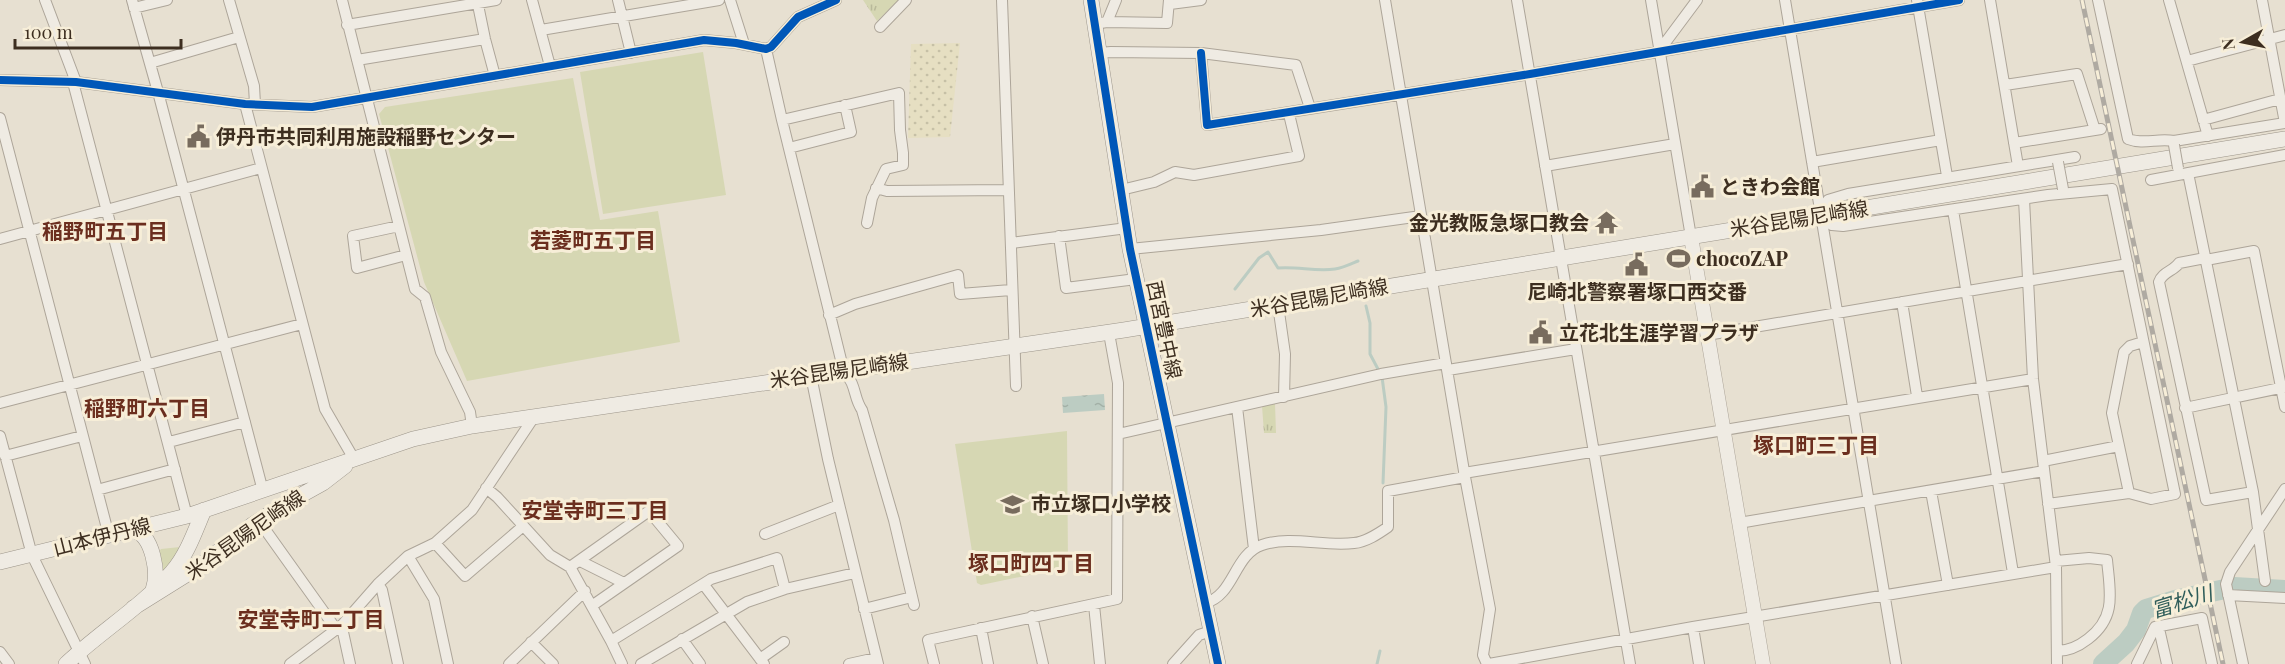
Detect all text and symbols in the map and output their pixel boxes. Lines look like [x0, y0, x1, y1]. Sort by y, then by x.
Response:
scale bar [15, 12, 182, 50]
north arrow [2213, 12, 2273, 72]
text: 100 m [24, 20, 73, 44]
text: N [2216, 37, 2239, 52]
place label: 伊丹市共同利用施設稲野センター [216, 122, 516, 149]
public building icon: 伊丹市共同利用施設稲野センター [185, 124, 211, 150]
place label: ときわ会館 [1720, 172, 1820, 199]
public building icon: ときわ会館 [1689, 174, 1715, 200]
street label: 米谷昆陽尼崎線 [1728, 193, 1870, 242]
place label: 金光教阪急塚口教会 [1409, 208, 1589, 235]
temple icon: 金光教阪急塚口教会 [1594, 210, 1620, 236]
district label: 稲野町五丁目 [42, 216, 168, 244]
district label: 若菱町五丁目 [530, 225, 656, 253]
place label: chocoZAP [1696, 244, 1788, 271]
sports icon: chocoZAP [1665, 246, 1691, 272]
public building icon: 尼崎北警察署塚口西交番 [1624, 252, 1650, 278]
street label: 米谷昆陽尼崎線 [1247, 271, 1390, 322]
place label: 尼崎北警察署塚口西交番 [1527, 277, 1747, 304]
street label: 西宮豊中線 [1142, 278, 1189, 381]
place label: 立花北生涯学習プラザ [1559, 318, 1759, 345]
public building icon: 立花北生涯学習プラザ [1528, 320, 1554, 346]
street label: 米谷昆陽尼崎線 [768, 346, 910, 393]
district label: 稲野町六丁目 [84, 393, 210, 421]
district label: 塚口町三丁目 [1753, 430, 1879, 458]
street label: 米谷昆陽尼崎線 [179, 483, 309, 585]
place label: 市立塚口小学校 [1031, 489, 1171, 516]
school or university icon: 市立塚口小学校 [1000, 491, 1026, 517]
district label: 安堂寺町三丁目 [522, 495, 669, 523]
street label: 山本伊丹線 [50, 510, 153, 561]
district label: 塚口町四丁目 [968, 548, 1094, 576]
water label: 富松川 [2147, 577, 2218, 623]
district label: 安堂寺町二丁目 [238, 604, 385, 632]

